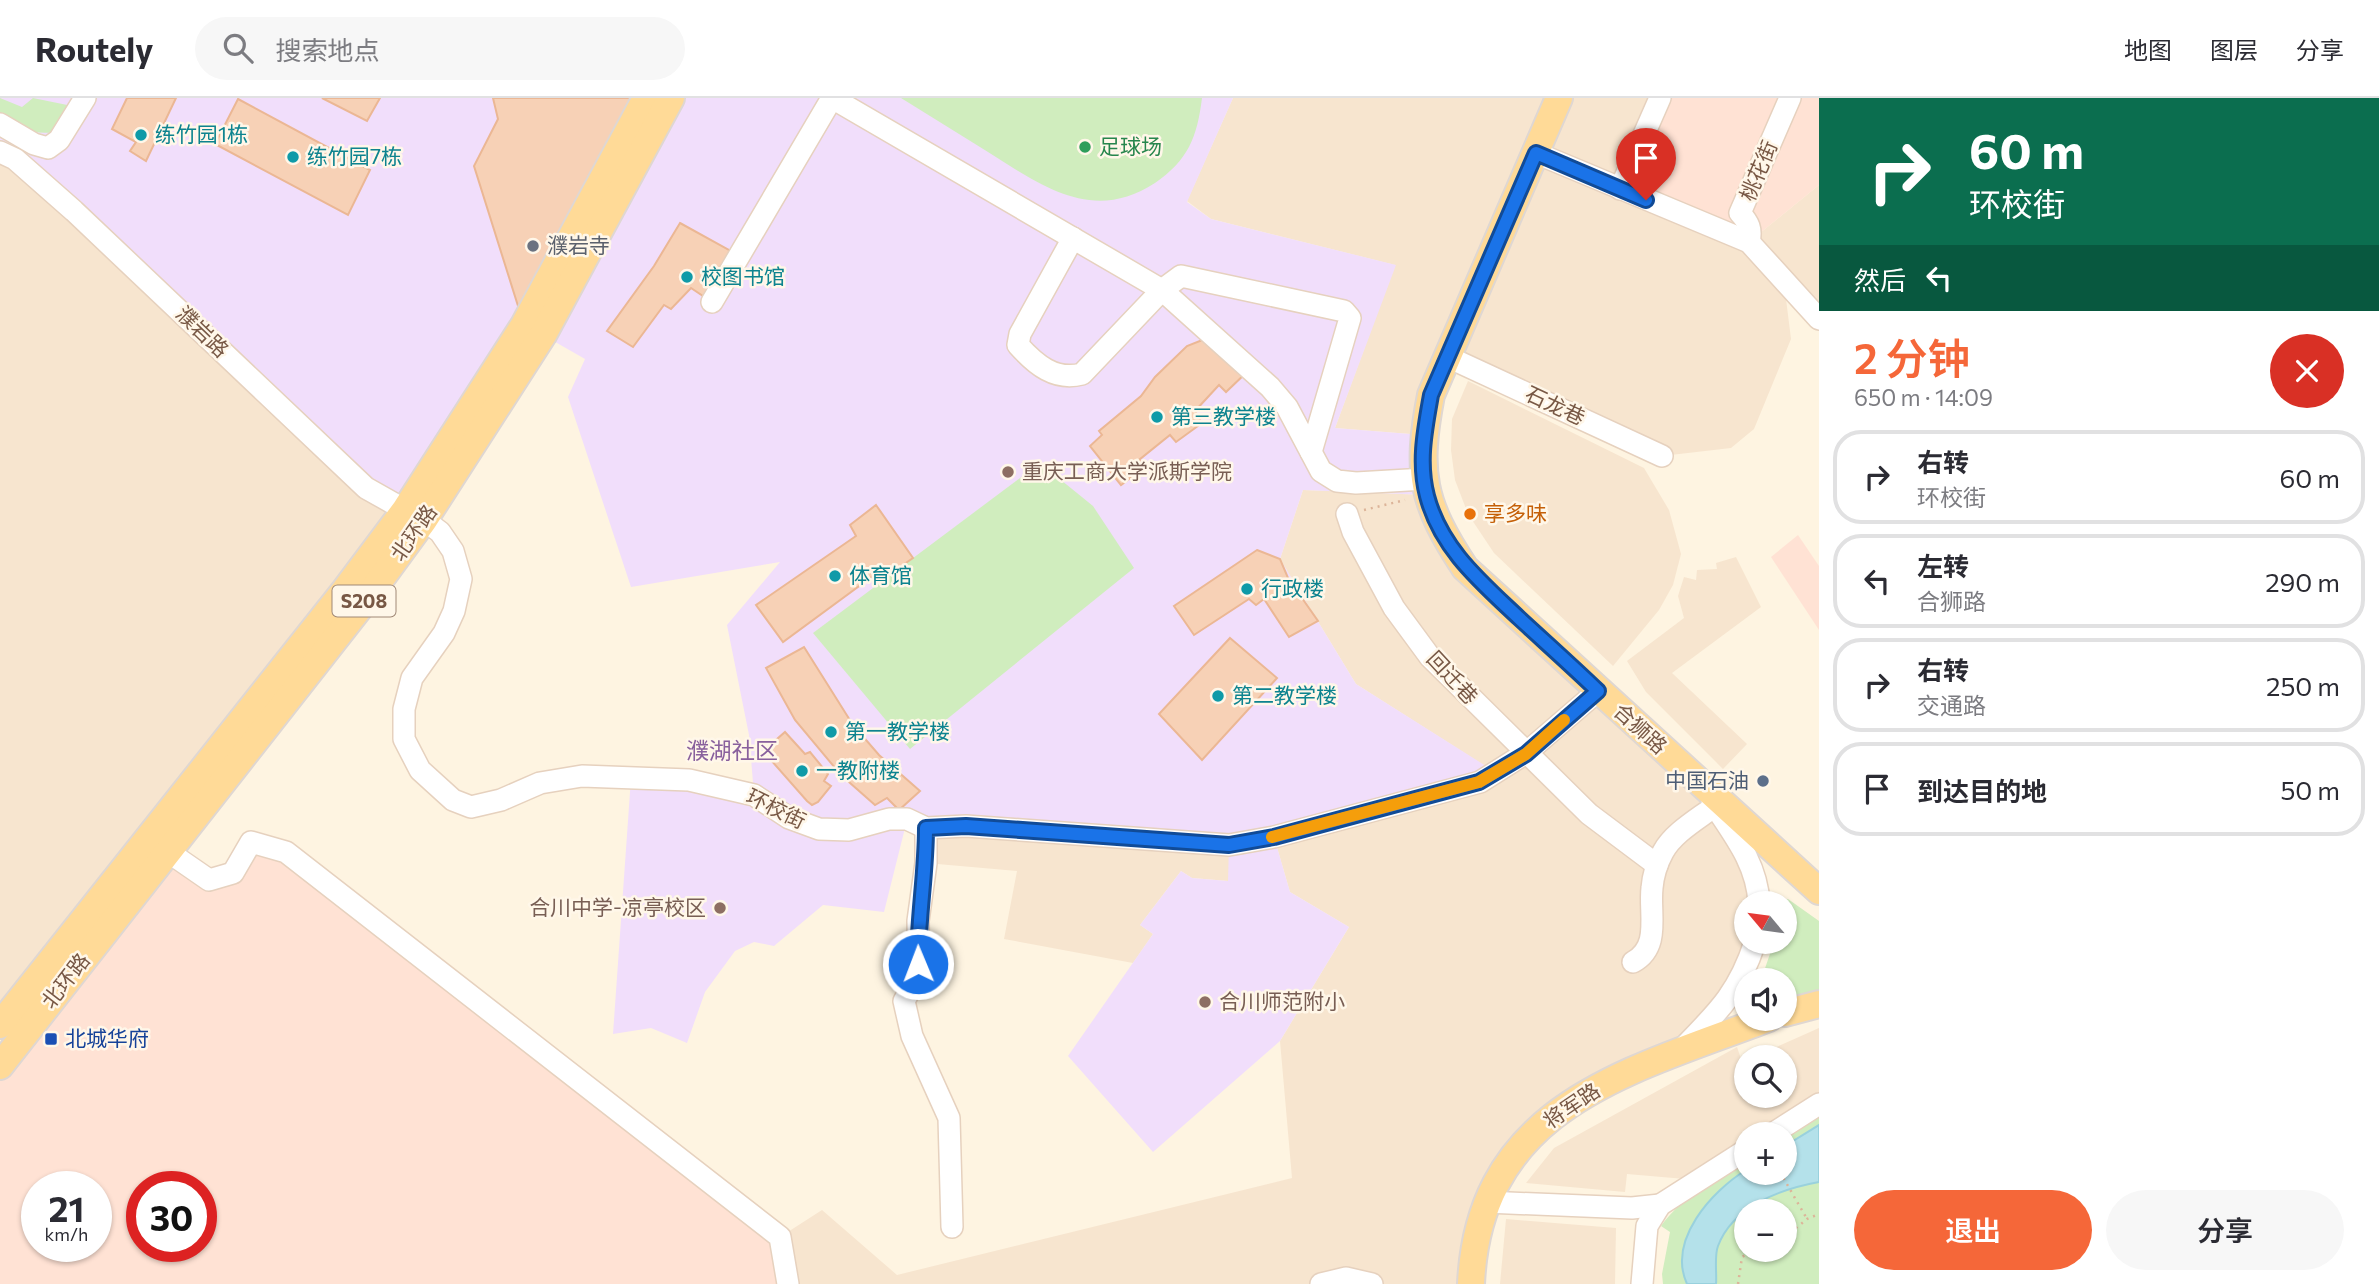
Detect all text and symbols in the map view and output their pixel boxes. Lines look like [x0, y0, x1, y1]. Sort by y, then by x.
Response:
search box [195, 17, 685, 80]
text: Routely [35, 28, 153, 69]
icon: search [219, 29, 257, 67]
text: 搜索地点 [275, 34, 380, 65]
text: 地图 [2124, 35, 2172, 64]
text: 图层 [2210, 35, 2258, 64]
text: 分享 [2296, 35, 2344, 64]
text: 60 m [1969, 119, 2084, 179]
place label: 练竹园1栋 [155, 121, 248, 146]
icon: right [1854, 126, 1945, 217]
marker: 练竹园1栋 [133, 127, 149, 143]
pin [1616, 128, 1676, 200]
place label: 足球场 [1099, 133, 1162, 158]
street label: 桃花街 [1734, 137, 1781, 204]
marker: 足球场 [1077, 139, 1093, 155]
icon: arrive [1627, 139, 1665, 177]
place label: 练竹园7栋 [307, 143, 402, 168]
marker: 练竹园7栋 [285, 149, 301, 165]
text: 环校街 [1969, 183, 2065, 223]
place label: 濮岩寺 [547, 232, 610, 257]
marker: 濮岩寺 [525, 238, 541, 254]
icon: left [1920, 259, 1958, 297]
place label: 校图书馆 [701, 263, 785, 288]
text: 然后 [1854, 264, 1906, 295]
marker: 校图书馆 [679, 269, 695, 285]
street label: 濮岩路 [172, 300, 234, 362]
text: 2 分钟 [1854, 331, 1970, 383]
button: close [2270, 334, 2344, 408]
street label: 石龙巷 [1522, 380, 1589, 429]
text: 650 m · 14:09 [1854, 383, 1993, 411]
place label: 第三教学楼 [1171, 403, 1276, 428]
marker: 第三教学楼 [1149, 409, 1165, 425]
text: 右转 [1917, 446, 1969, 477]
place label: 重庆工商大学派斯学院 [1022, 458, 1232, 483]
icon: right [1858, 458, 1896, 496]
text: 60 m [2280, 462, 2340, 493]
marker: 重庆工商大学派斯学院 [1000, 464, 1016, 480]
text: 环校街 [1917, 483, 1986, 511]
street label: 北环路 [384, 499, 441, 565]
place label: 享多味 [1484, 500, 1547, 525]
marker: 享多味 [1462, 506, 1478, 522]
text: 左转 [1917, 550, 1969, 581]
place label: 体育馆 [849, 562, 912, 587]
icon: left [1858, 562, 1896, 600]
text: 290 m [2265, 566, 2340, 597]
marker: 体育馆 [827, 568, 843, 584]
place label: 行政楼 [1261, 575, 1324, 600]
marker: 行政楼 [1239, 581, 1255, 597]
road number: S208 [332, 586, 396, 616]
text: 合狮路 [1917, 587, 1986, 615]
street label: 回迁巷 [1422, 645, 1484, 709]
text: 右转 [1917, 654, 1969, 685]
icon: right [1858, 666, 1896, 704]
text: 250 m [2266, 670, 2340, 701]
place label: 第二教学楼 [1232, 682, 1337, 707]
marker: 第二教学楼 [1210, 688, 1226, 704]
text: 交通路 [1917, 691, 1986, 719]
street label: 合狮路 [1609, 698, 1673, 758]
place label: 第一教学楼 [845, 718, 950, 743]
marker: 第一教学楼 [823, 724, 839, 740]
district label: 濮湖社区 [686, 736, 778, 764]
place label: 一教附楼 [816, 757, 900, 782]
marker: 一教附楼 [794, 763, 810, 779]
place label: 中国石油 [1665, 767, 1749, 792]
icon: arrive [1858, 770, 1896, 808]
marker: 中国石油 [1755, 773, 1771, 789]
text: 50 m [2280, 774, 2340, 805]
text: 到达目的地 [1917, 775, 2047, 806]
street label: 环校街 [743, 783, 810, 833]
north arrow [1734, 891, 1797, 954]
map controls [1734, 891, 1797, 1262]
place label: 合川中学-凉亭校区 [529, 894, 706, 919]
marker: 合川中学-凉亭校区 [712, 900, 728, 916]
position arrow [881, 927, 955, 1001]
street label: 北环路 [36, 948, 94, 1013]
button: sound [1734, 968, 1797, 1031]
place label: 合川师范附小 [1219, 988, 1345, 1013]
marker: 合川师范附小 [1197, 994, 1213, 1010]
place label: 北城华府 [65, 1025, 149, 1050]
marker: 北城华府 [43, 1031, 59, 1047]
button: search [1734, 1045, 1797, 1108]
street label: 将军路 [1538, 1077, 1604, 1133]
button: + [1734, 1122, 1797, 1185]
speed limit sign: 30 [126, 1171, 217, 1262]
text: 21 [49, 1186, 84, 1229]
button: 退出 [1854, 1190, 2092, 1270]
button: 分享 [2106, 1190, 2344, 1270]
button: − [1734, 1199, 1797, 1262]
text: km/h [45, 1223, 88, 1245]

